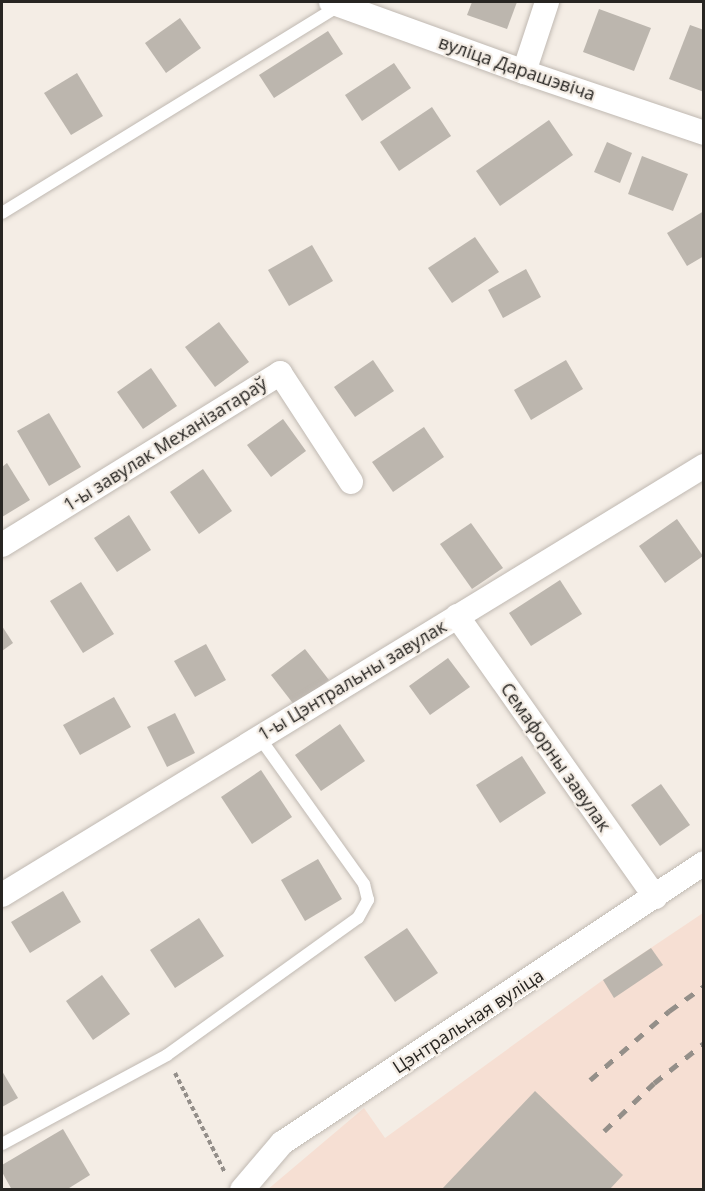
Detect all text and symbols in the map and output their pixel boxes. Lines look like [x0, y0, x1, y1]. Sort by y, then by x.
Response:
street label: вуліца Дарашэвіча [436, 31, 598, 105]
street label: 1-ы завулак Механізатараў [59, 372, 271, 516]
street label: 1-ы Цэнтральны завулак [254, 615, 450, 745]
street label: Семафорны завулак [496, 678, 616, 836]
street label: Цэнтральная вуліца [389, 964, 547, 1078]

